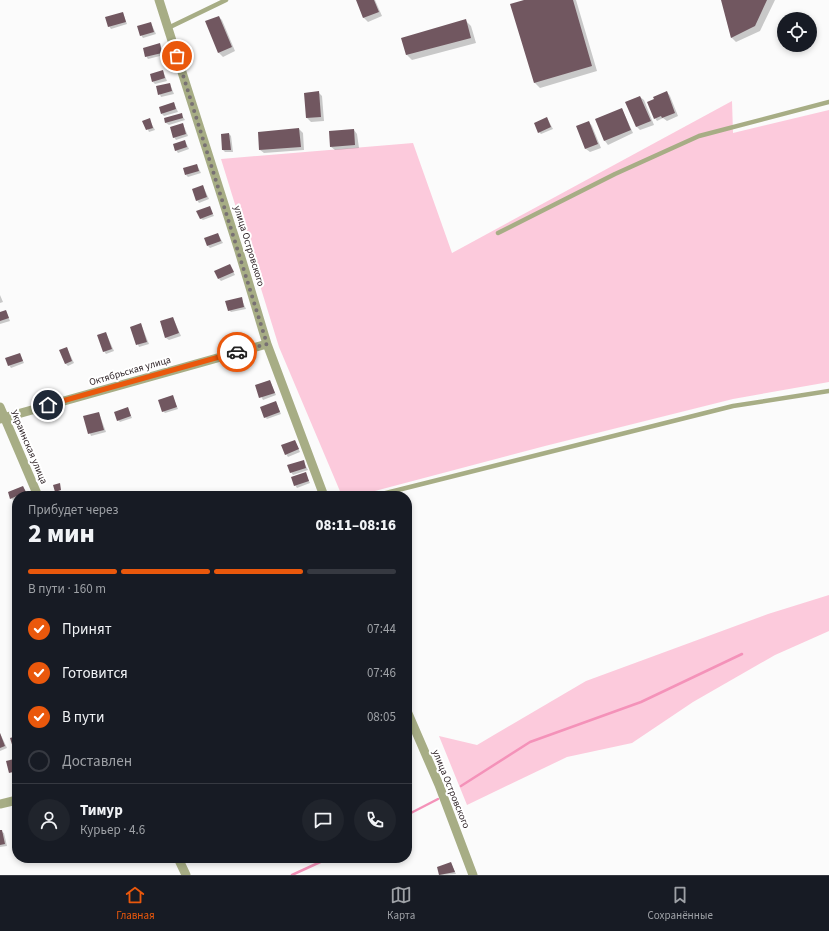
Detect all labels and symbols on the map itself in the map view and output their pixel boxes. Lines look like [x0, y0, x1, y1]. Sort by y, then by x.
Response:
pin [160, 39, 194, 73]
street label: улица Островского [230, 204, 268, 288]
courier [217, 332, 257, 372]
street label: Октябрьская улица [87, 353, 173, 389]
pin [31, 388, 65, 422]
street label: Украинская улица [7, 408, 51, 486]
street label: улица Островского [429, 748, 473, 830]

